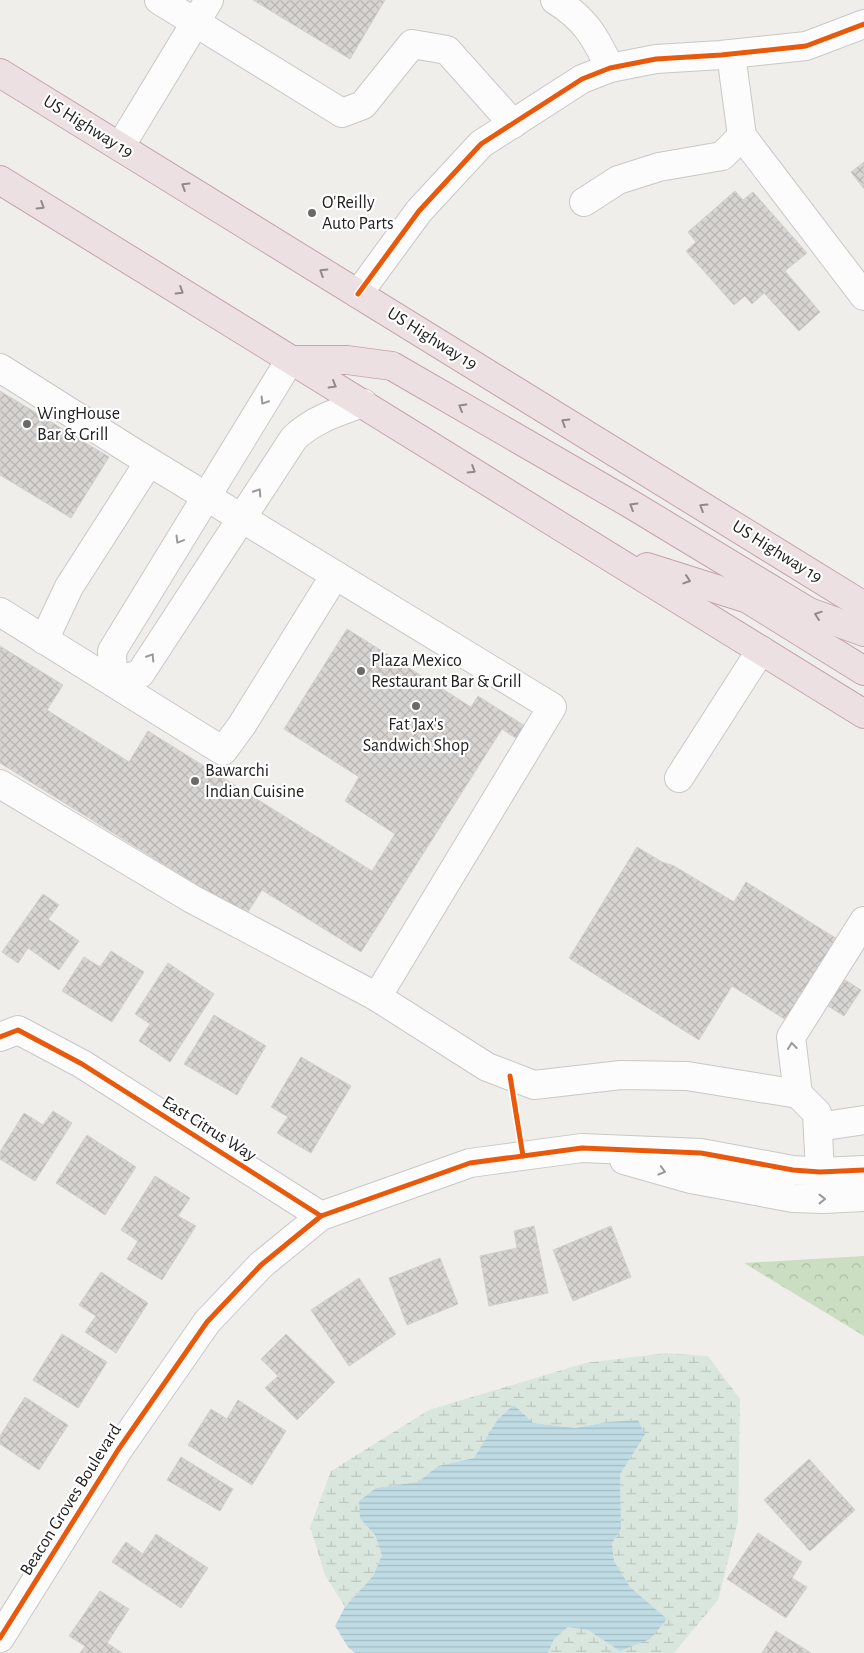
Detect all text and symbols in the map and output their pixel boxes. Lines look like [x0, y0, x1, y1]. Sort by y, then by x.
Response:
street label: US Highway 19 [40, 92, 136, 162]
one-way arrow [181, 183, 190, 193]
place label: O'Reilly Auto Parts [322, 194, 394, 233]
one-way arrow [36, 199, 45, 209]
marker: O'Reilly Auto Parts [306, 207, 318, 219]
one-way arrow [319, 268, 328, 278]
one-way arrow [174, 285, 183, 295]
street label: US Highway 19 [384, 304, 480, 374]
one-way arrow [328, 379, 337, 389]
one-way arrow [261, 396, 271, 405]
one-way arrow [459, 403, 468, 413]
place label: WingHouse Bar & Grill [37, 405, 120, 444]
marker: WingHouse Bar & Grill [21, 418, 33, 430]
one-way arrow [562, 418, 571, 428]
one-way arrow [466, 464, 475, 474]
one-way arrow [252, 488, 262, 497]
one-way arrow [630, 502, 639, 512]
one-way arrow [700, 504, 709, 514]
street label: US Highway 19 [729, 517, 825, 587]
one-way arrow [176, 534, 186, 543]
one-way arrow [683, 574, 691, 584]
one-way arrow [814, 611, 823, 621]
place label: Plaza Mexico Restaurant Bar & Grill [371, 652, 522, 691]
one-way arrow [145, 653, 154, 663]
marker: Plaza Mexico Restaurant Bar & Grill [355, 665, 367, 677]
marker: Fat Jax's Sandwich Shop [410, 700, 422, 712]
place label: Fat Jax's Sandwich Shop [363, 716, 469, 755]
place label: Bawarchi Indian Cuisine [205, 762, 304, 801]
marker: Bawarchi Indian Cuisine [189, 775, 201, 787]
one-way arrow [787, 1041, 798, 1049]
street label: East Citrus Way [159, 1093, 259, 1165]
one-way arrow [658, 1166, 666, 1176]
one-way arrow [818, 1194, 826, 1204]
street label: Beacon Groves Boulevard [17, 1421, 125, 1579]

